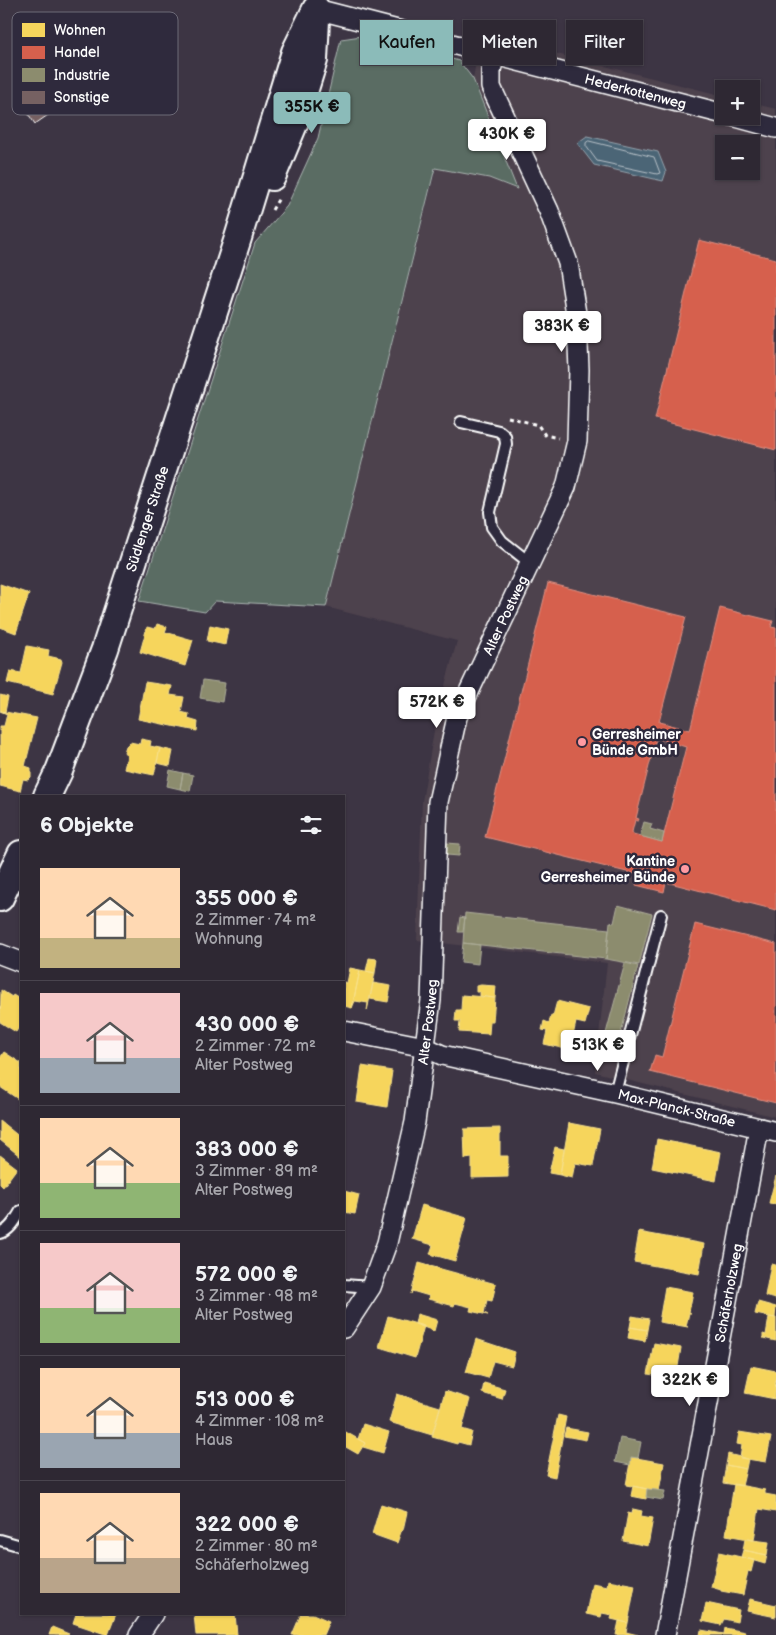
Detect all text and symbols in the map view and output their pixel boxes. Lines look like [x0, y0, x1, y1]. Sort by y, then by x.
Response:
legend [12, 12, 178, 115]
chip: Kaufen [360, 20, 453, 65]
chip: Mieten [463, 20, 556, 65]
chip: Filter [566, 20, 643, 65]
text: Wohnen [54, 22, 106, 39]
text: Handel [54, 44, 100, 61]
text: Industrie [54, 67, 110, 84]
street label: Hederkottenweg [583, 70, 688, 113]
map controls [715, 80, 760, 180]
button: + [715, 80, 760, 125]
text: Sonstige [54, 89, 109, 106]
pin: 355K € [271, 92, 353, 134]
text: 355K € [284, 98, 340, 117]
pin: 430K € [466, 119, 548, 161]
text: 430K € [479, 125, 535, 144]
button: − [715, 135, 760, 180]
pin: 383K € [521, 310, 603, 353]
text: 383K € [534, 317, 590, 336]
street label: Südlenger Straße [123, 464, 173, 574]
street label: Alter Postweg [480, 573, 532, 658]
pin: 572K € [396, 686, 478, 729]
text: 572K € [410, 693, 464, 712]
place label: Gerresheimer Bünde GmbH [592, 726, 681, 759]
marker: Gerresheimer Bünde GmbH [576, 736, 588, 748]
icon: filters [297, 811, 325, 839]
text: 6 Objekte [40, 813, 134, 838]
place label: Kantine Gerresheimer Bünde [541, 853, 675, 886]
marker: Kantine Gerresheimer Bünde [679, 863, 691, 875]
text: 355 000 € [195, 886, 298, 911]
icon: home [80, 888, 140, 948]
text: 2 Zimmer · 74 m² [195, 911, 316, 930]
text: Wohnung [195, 930, 263, 949]
street label: Alter Postweg [415, 979, 441, 1066]
text: 430 000 € [195, 1012, 299, 1037]
icon: home [80, 1013, 140, 1073]
pin: 513K € [557, 1030, 639, 1072]
text: 513K € [572, 1036, 624, 1055]
text: 2 Zimmer · 72 m² [195, 1037, 316, 1056]
text: Alter Postweg [195, 1056, 293, 1075]
street label: Max-Planck-Straße [616, 1086, 737, 1131]
text: 383 000 € [195, 1137, 299, 1162]
icon: home [80, 1138, 140, 1198]
text: 3 Zimmer · 89 m² [195, 1162, 318, 1181]
text: Alter Postweg [195, 1181, 293, 1200]
street label: Schäferholzweg [711, 1242, 746, 1344]
text: 572 000 € [195, 1262, 298, 1287]
icon: home [80, 1263, 140, 1323]
text: 3 Zimmer · 98 m² [195, 1287, 318, 1306]
text: Alter Postweg [195, 1306, 293, 1325]
pin: 322K € [649, 1364, 731, 1407]
text: 322K € [662, 1371, 718, 1390]
text: 513 000 € [195, 1387, 295, 1412]
icon: home [80, 1388, 140, 1448]
text: 4 Zimmer · 108 m² [195, 1412, 324, 1431]
text: Haus [195, 1431, 233, 1450]
text: 322 000 € [195, 1512, 299, 1537]
icon: home [80, 1513, 140, 1573]
text: 2 Zimmer · 80 m² [195, 1537, 318, 1556]
text: Schäferholzweg [195, 1556, 309, 1575]

